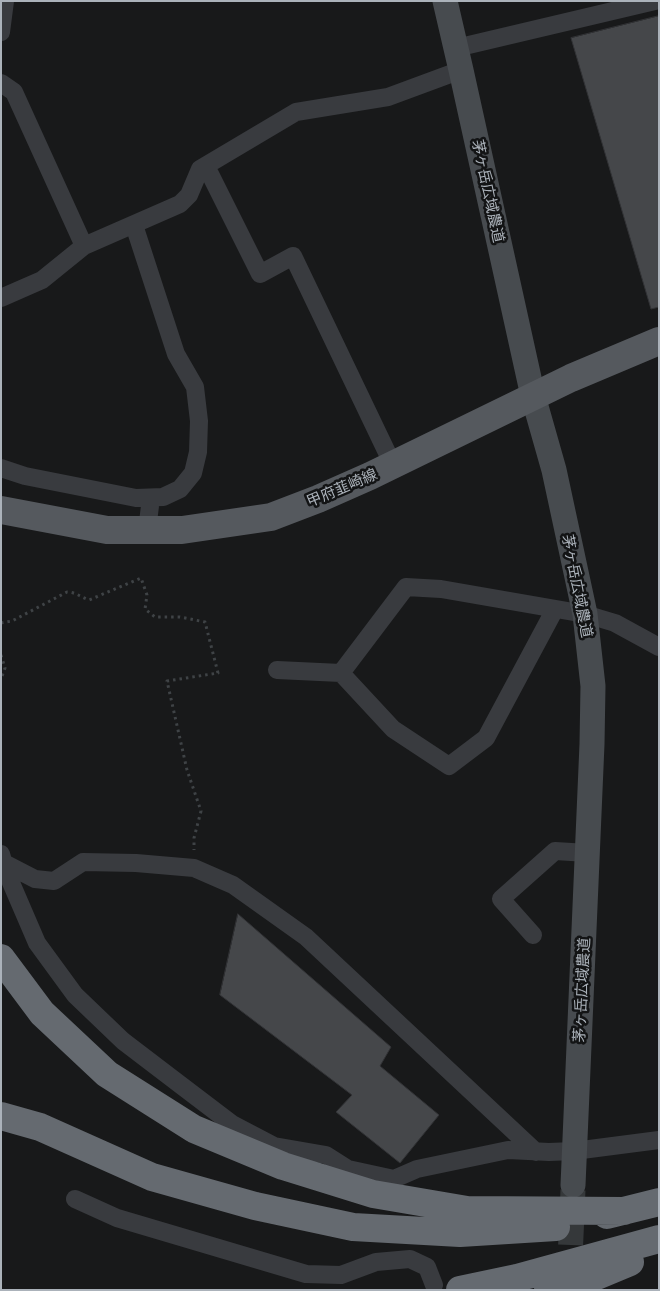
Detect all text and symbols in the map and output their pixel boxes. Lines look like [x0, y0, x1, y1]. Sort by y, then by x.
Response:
street label: 茅ヶ岳広域農道 [468, 138, 508, 244]
street label: 甲府韮崎線 [304, 465, 380, 511]
street label: 茅ヶ岳広域農道 [558, 533, 596, 639]
street label: 茅ヶ岳広域農道 [570, 937, 594, 1043]

